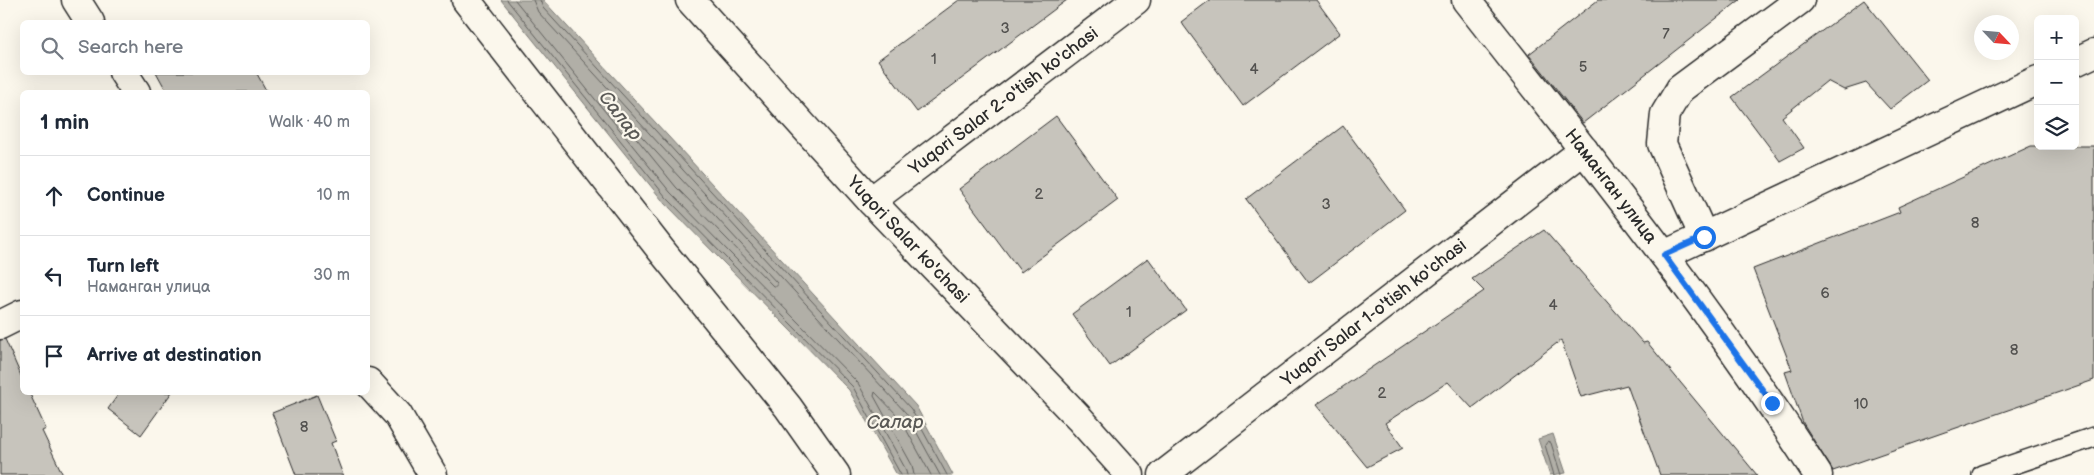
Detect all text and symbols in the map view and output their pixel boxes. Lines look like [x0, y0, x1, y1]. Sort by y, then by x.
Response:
north arrow [1974, 15, 2019, 60]
map controls [2034, 15, 2079, 150]
button: + [2034, 15, 2079, 60]
house number: 3 [1000, 19, 1010, 38]
search box [20, 20, 370, 75]
street label: Yuqori Salar 2-o'tish ko'chasi [904, 23, 1102, 180]
house number: 7 [1662, 25, 1670, 44]
icon: search [38, 34, 66, 62]
text: Search here [78, 36, 183, 59]
house number: 1 [931, 50, 937, 69]
house number: 5 [1579, 58, 1587, 77]
house number: 4 [1249, 60, 1259, 79]
button: − [2034, 60, 2079, 105]
water label: Салар [593, 86, 647, 146]
button: layers [2034, 105, 2079, 150]
text: 1 min [40, 110, 89, 135]
text: Walk · 40 m [269, 113, 350, 132]
street label: Наманган улица [1560, 125, 1662, 248]
street label: Yuqori Salar ko'chasi [842, 171, 973, 308]
icon: ahead [40, 182, 68, 210]
text: Continue [87, 184, 165, 207]
house number: 2 [1035, 185, 1044, 204]
text: 10 m [317, 186, 350, 205]
house number: 3 [1321, 195, 1331, 214]
house number: 8 [1971, 214, 1980, 233]
route start [1693, 226, 1716, 249]
street label: Yuqori Salar 1-o'tish ko'chasi [1276, 235, 1471, 392]
text: Turn left [87, 255, 159, 278]
icon: left [40, 262, 68, 290]
text: 30 m [313, 266, 350, 285]
text: Наманган улица [87, 278, 210, 297]
house number: 6 [1820, 284, 1830, 303]
house number: 4 [1548, 296, 1558, 315]
house number: 1 [1126, 303, 1132, 322]
house number: 8 [2010, 341, 2019, 360]
icon: arrive [40, 342, 68, 370]
text: Arrive at destination [87, 344, 262, 367]
house number: 2 [1378, 384, 1387, 403]
route end [1761, 392, 1784, 415]
house number: 10 [1854, 395, 1868, 414]
water label: Салар [867, 411, 924, 434]
house number: 8 [300, 418, 309, 437]

